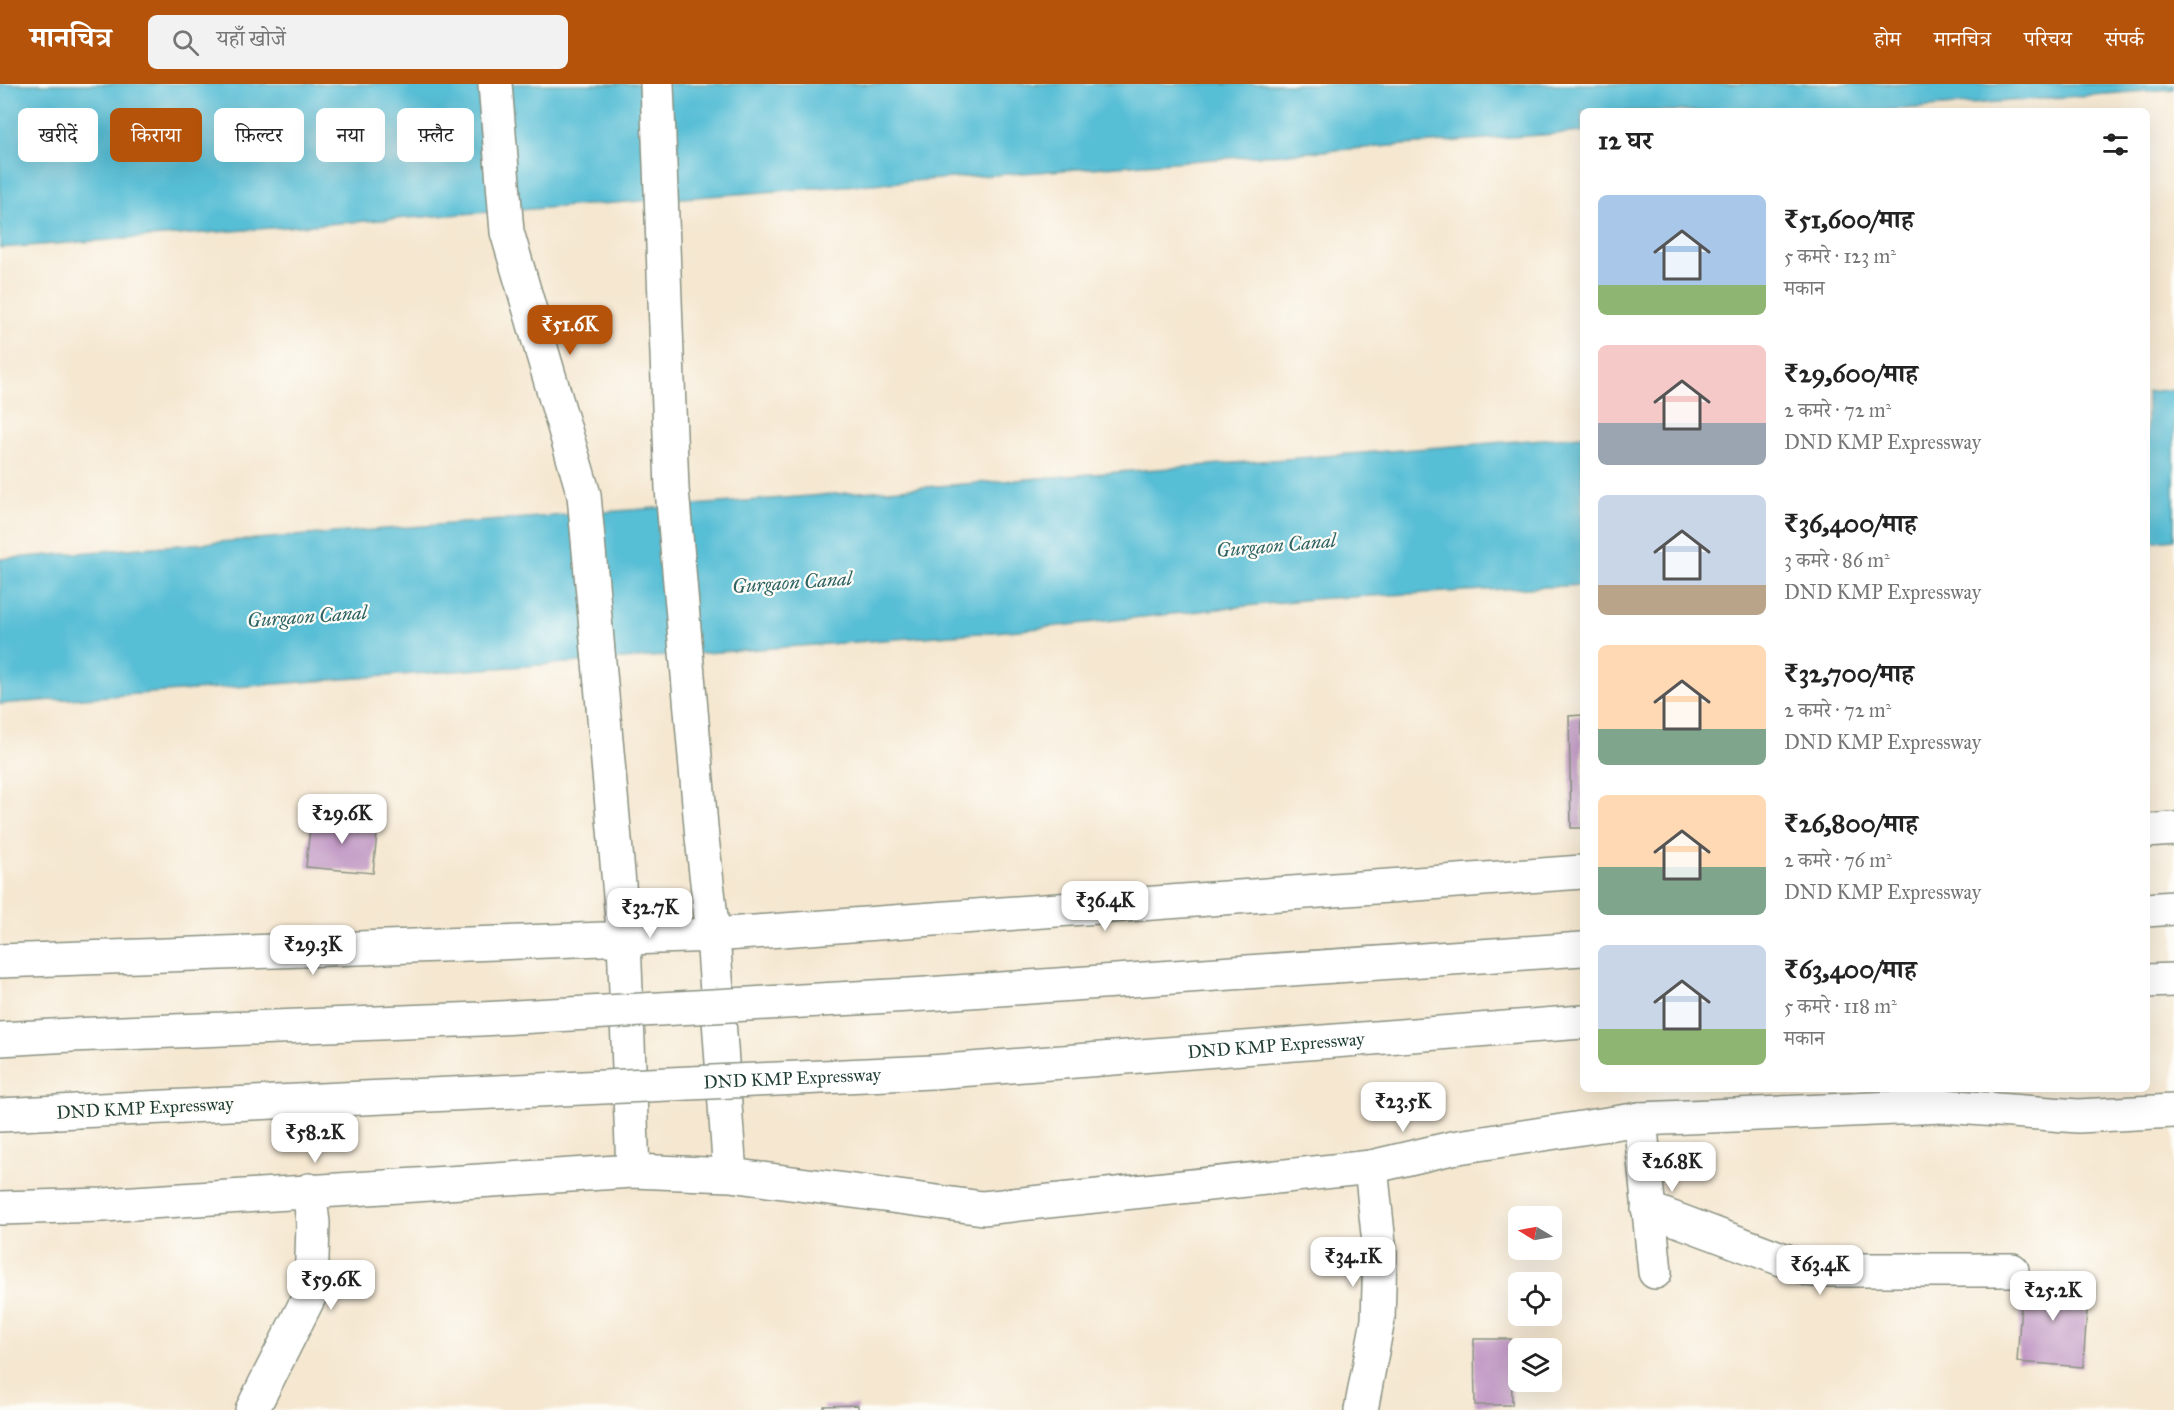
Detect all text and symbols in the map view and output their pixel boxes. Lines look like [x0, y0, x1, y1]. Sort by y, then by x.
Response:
search box [148, 15, 568, 69]
text: मानचित्र [30, 20, 112, 55]
text: यहाँ खोजें [217, 25, 286, 52]
icon: search [169, 26, 202, 59]
text: होम [1874, 26, 1901, 52]
text: मानचित्र [1934, 26, 1991, 52]
text: परिचय [2024, 26, 2072, 52]
text: संपर्क [2105, 26, 2144, 52]
chip: खरीदें [18, 108, 98, 162]
chip: किराया [110, 108, 202, 162]
chip: फ़िल्टर [214, 108, 304, 162]
chip: नया [316, 108, 385, 162]
chip: फ़्लैट [397, 108, 474, 162]
text: 12 घर [1598, 124, 1653, 156]
icon: filters [2099, 128, 2132, 161]
text: ₹51,600/माह [1784, 203, 1914, 235]
icon: home [1646, 219, 1718, 291]
text: 5 कमरे · 123 m² [1784, 244, 1896, 268]
text: मकान [1784, 276, 1825, 300]
pin: ₹51.6K [521, 305, 619, 356]
text: ₹51.6K [541, 312, 599, 336]
text: ₹29,600/माह [1784, 357, 1918, 389]
icon: home [1646, 369, 1718, 441]
text: 2 कमरे · 72 m² [1784, 398, 1891, 422]
text: DND KMP Expressway [1784, 430, 1981, 454]
text: ₹36,400/माह [1784, 507, 1917, 539]
icon: home [1646, 519, 1718, 591]
water label: Gurgaon Canal [1215, 528, 1339, 562]
text: 3 कमरे · 86 m² [1784, 548, 1890, 572]
water label: Gurgaon Canal [731, 566, 854, 598]
text: DND KMP Expressway [1784, 580, 1981, 604]
water label: Gurgaon Canal [246, 600, 369, 632]
text: ₹32,700/माह [1784, 657, 1914, 689]
icon: home [1646, 669, 1718, 741]
text: 2 कमरे · 72 m² [1784, 698, 1891, 722]
text: DND KMP Expressway [1784, 730, 1981, 754]
pin: ₹29.6K [293, 794, 391, 845]
text: ₹29.6K [312, 801, 372, 825]
text: ₹26,800/माह [1784, 807, 1918, 839]
icon: home [1646, 819, 1718, 891]
text: 2 कमरे · 76 m² [1784, 848, 1892, 872]
text: DND KMP Expressway [1784, 880, 1981, 904]
pin: ₹36.4K [1056, 881, 1154, 932]
pin: ₹32.7K [601, 888, 699, 939]
text: ₹36.4K [1075, 888, 1135, 912]
text: ₹32.7K [621, 895, 679, 919]
pin: ₹29.3K [264, 925, 362, 976]
text: ₹29.3K [284, 932, 342, 956]
text: ₹63,400/माह [1784, 953, 1917, 985]
icon: home [1646, 969, 1718, 1041]
text: 5 कमरे · 118 m² [1784, 994, 1897, 1018]
text: मकान [1784, 1026, 1825, 1050]
street label: DND KMP Expressway [1187, 1028, 1366, 1063]
street label: DND KMP Expressway [703, 1063, 882, 1093]
pin: ₹23.5K [1354, 1082, 1452, 1133]
text: ₹23.5K [1375, 1089, 1431, 1113]
street label: DND KMP Expressway [56, 1092, 235, 1124]
pin: ₹58.2K [266, 1113, 364, 1164]
text: ₹58.2K [285, 1120, 345, 1144]
pin: ₹26.8K [1623, 1142, 1721, 1193]
text: ₹26.8K [1642, 1149, 1702, 1173]
north arrow [1508, 1206, 1562, 1260]
map controls [1508, 1206, 1562, 1392]
pin: ₹34.1K [1304, 1237, 1402, 1288]
text: ₹34.1K [1324, 1244, 1382, 1268]
pin: ₹63.4K [1771, 1245, 1869, 1296]
text: ₹63.4K [1790, 1252, 1850, 1276]
pin: ₹59.6K [282, 1260, 380, 1311]
text: ₹59.6K [301, 1267, 361, 1291]
pin: ₹25.2K [2004, 1271, 2102, 1322]
button: locate [1508, 1272, 1562, 1326]
text: ₹25.2K [2024, 1278, 2082, 1302]
button: layers [1508, 1338, 1562, 1392]

